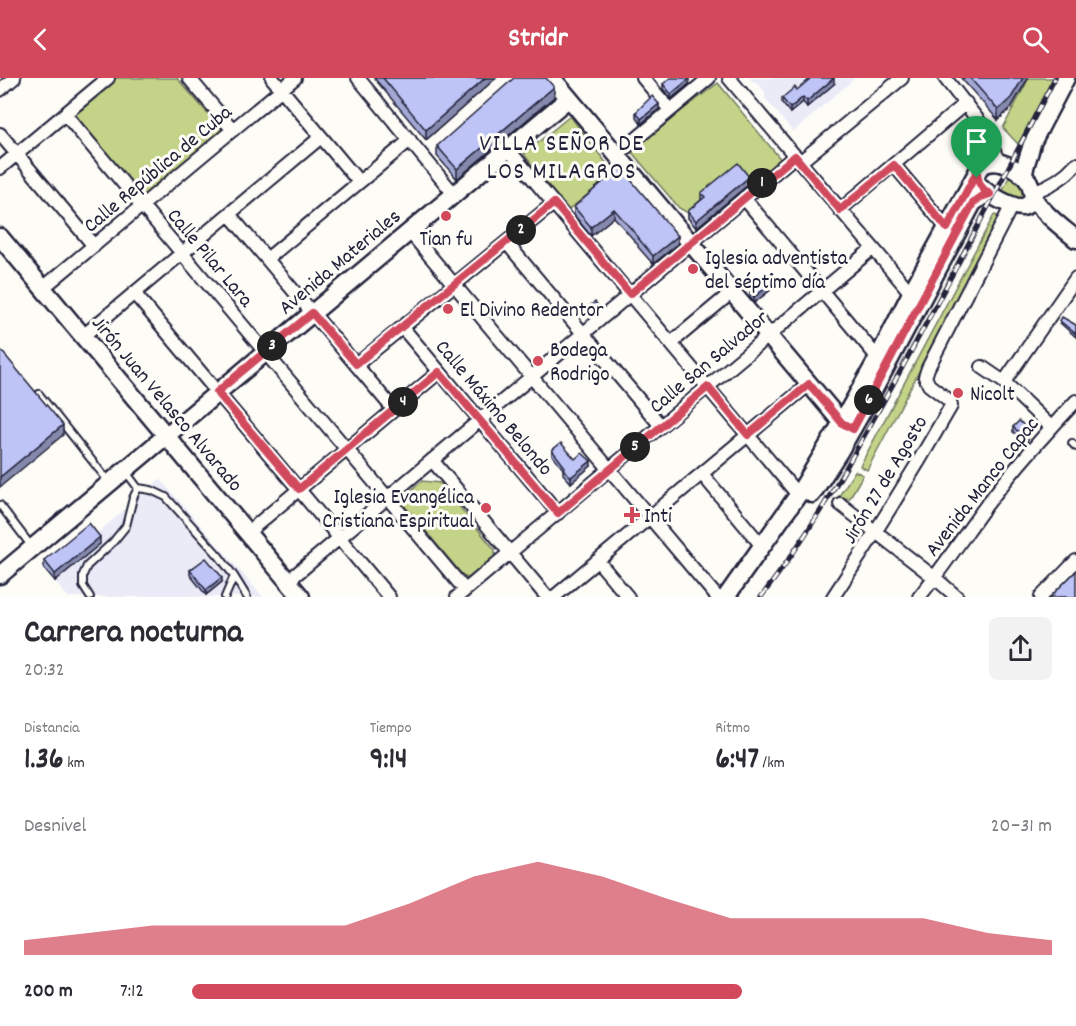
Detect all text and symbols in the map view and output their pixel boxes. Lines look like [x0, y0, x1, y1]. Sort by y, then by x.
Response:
text: Stridr [508, 20, 568, 59]
icon: back [24, 23, 57, 56]
icon: search [1019, 23, 1052, 56]
street label: Calle República de Cuba [78, 98, 241, 241]
pin [951, 116, 1002, 178]
icon: arrive [960, 125, 993, 158]
district label: VILLA SEÑOR DE LOS MILAGROS [479, 128, 645, 190]
pin: 1 [747, 168, 777, 198]
text: 1 [760, 171, 764, 194]
street label: Calle Pilar Lara [158, 203, 260, 316]
street label: Avenida Materiales [273, 203, 408, 323]
marker: Tian fu [439, 209, 453, 223]
pin: 2 [506, 215, 536, 245]
text: 2 [518, 218, 525, 241]
place label: Tian fu [419, 226, 473, 256]
place label: Iglesia adventista del séptimo día [705, 245, 849, 299]
marker: Iglesia adventista del séptimo día [686, 262, 700, 276]
place label: El Divino Redentor [460, 297, 604, 327]
marker: El Divino Redentor [441, 302, 455, 316]
street label: Calle San Salvador [644, 304, 776, 422]
street label: Jirón Juan Velasco Alvarado [83, 310, 248, 499]
pin: 3 [257, 331, 287, 361]
text: 3 [268, 334, 276, 357]
street label: Calle Máximo Belondo [427, 334, 559, 484]
place label: Bodega Rodrigo [550, 337, 610, 391]
marker: Bodega Rodrigo [531, 354, 545, 368]
place label: Nicolt [970, 381, 1015, 411]
pin: 6 [854, 385, 884, 415]
marker: Nicolt [951, 386, 965, 400]
pin: 4 [388, 387, 418, 417]
text: 6 [865, 388, 873, 411]
text: 4 [400, 390, 406, 413]
street label: Jirón 27 de Agosto [836, 411, 937, 550]
street label: Avenida Manco Capac [919, 412, 1048, 564]
pin: 5 [620, 432, 650, 462]
text: 5 [631, 435, 639, 458]
place label: Iglesia Evangélica Cristiana Espiritual [322, 484, 475, 538]
marker: Iglesia Evangélica Cristiana Espiritual [479, 501, 493, 515]
place label: Inti [644, 503, 672, 533]
marker: Inti [625, 508, 639, 522]
text: Carrera nocturna [24, 611, 243, 658]
button: share [989, 617, 1052, 680]
text: 20:32 [24, 657, 65, 685]
text: Distancia [24, 717, 80, 740]
text: Tiempo [370, 717, 412, 740]
text: Ritmo [715, 717, 750, 740]
text: 1.36 [24, 740, 64, 783]
text: 9:14 [370, 740, 407, 783]
text: 6:47 [715, 740, 759, 783]
text: km [64, 752, 85, 775]
text: /km [759, 752, 785, 775]
text: Desnivel [24, 813, 86, 841]
text: 20–31 m [991, 813, 1052, 841]
text: 200 m [24, 978, 73, 1006]
text: 7:12 [120, 978, 144, 1006]

